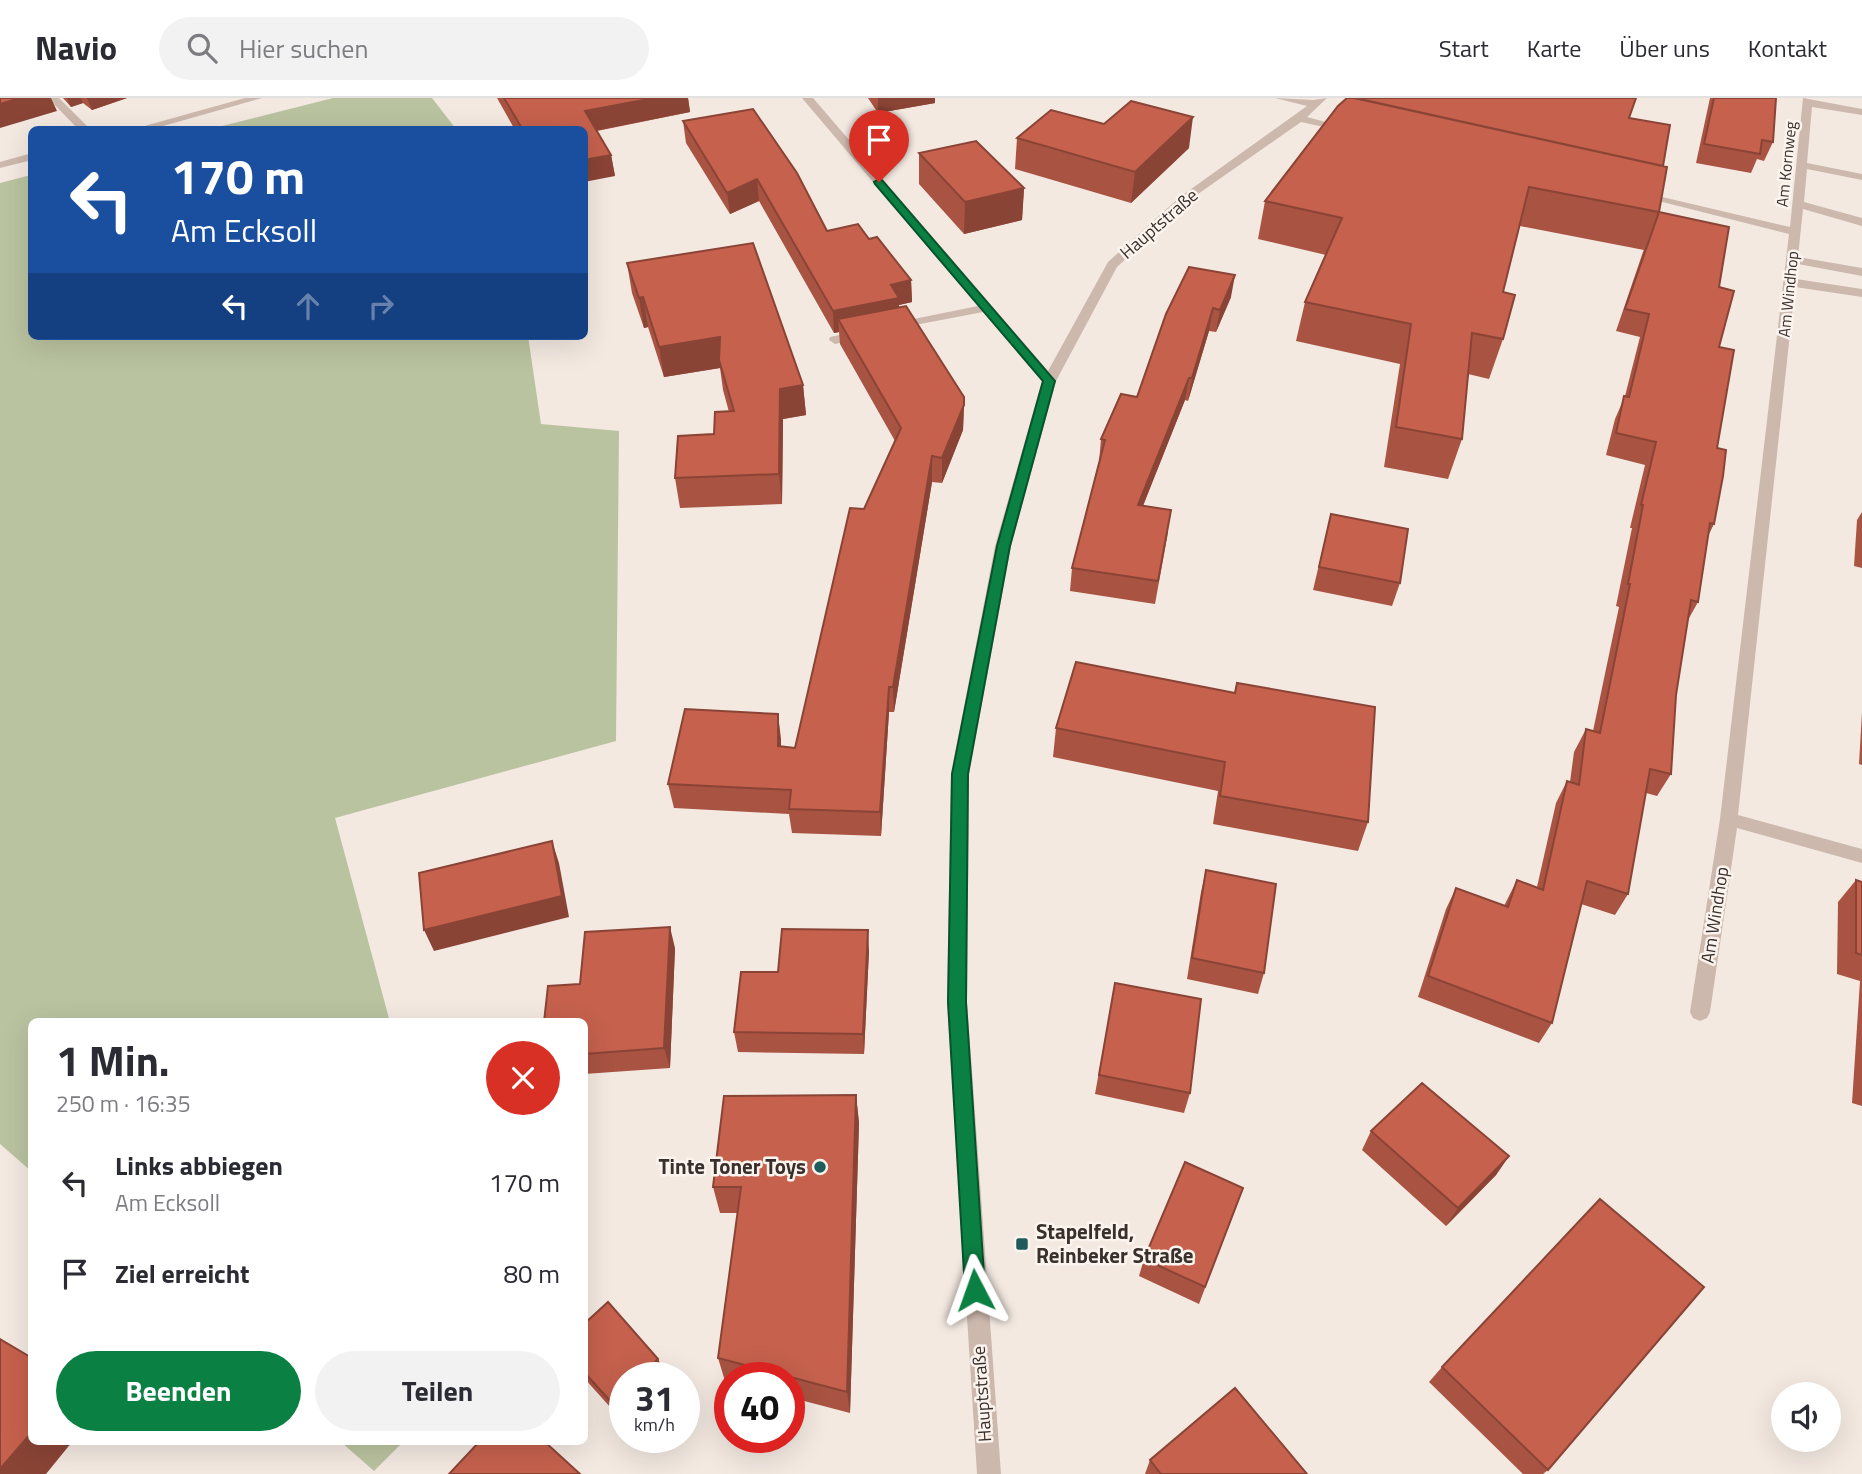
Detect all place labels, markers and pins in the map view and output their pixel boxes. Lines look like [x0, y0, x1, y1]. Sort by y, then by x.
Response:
pin [849, 110, 909, 182]
place label: Tinte Toner Toys [659, 1150, 806, 1182]
marker: Tinte Toner Toys [812, 1159, 828, 1175]
place label: Stapelfeld, Reinbeker Straße [1036, 1215, 1194, 1271]
marker: Stapelfeld, Reinbeker Straße [1014, 1236, 1030, 1252]

